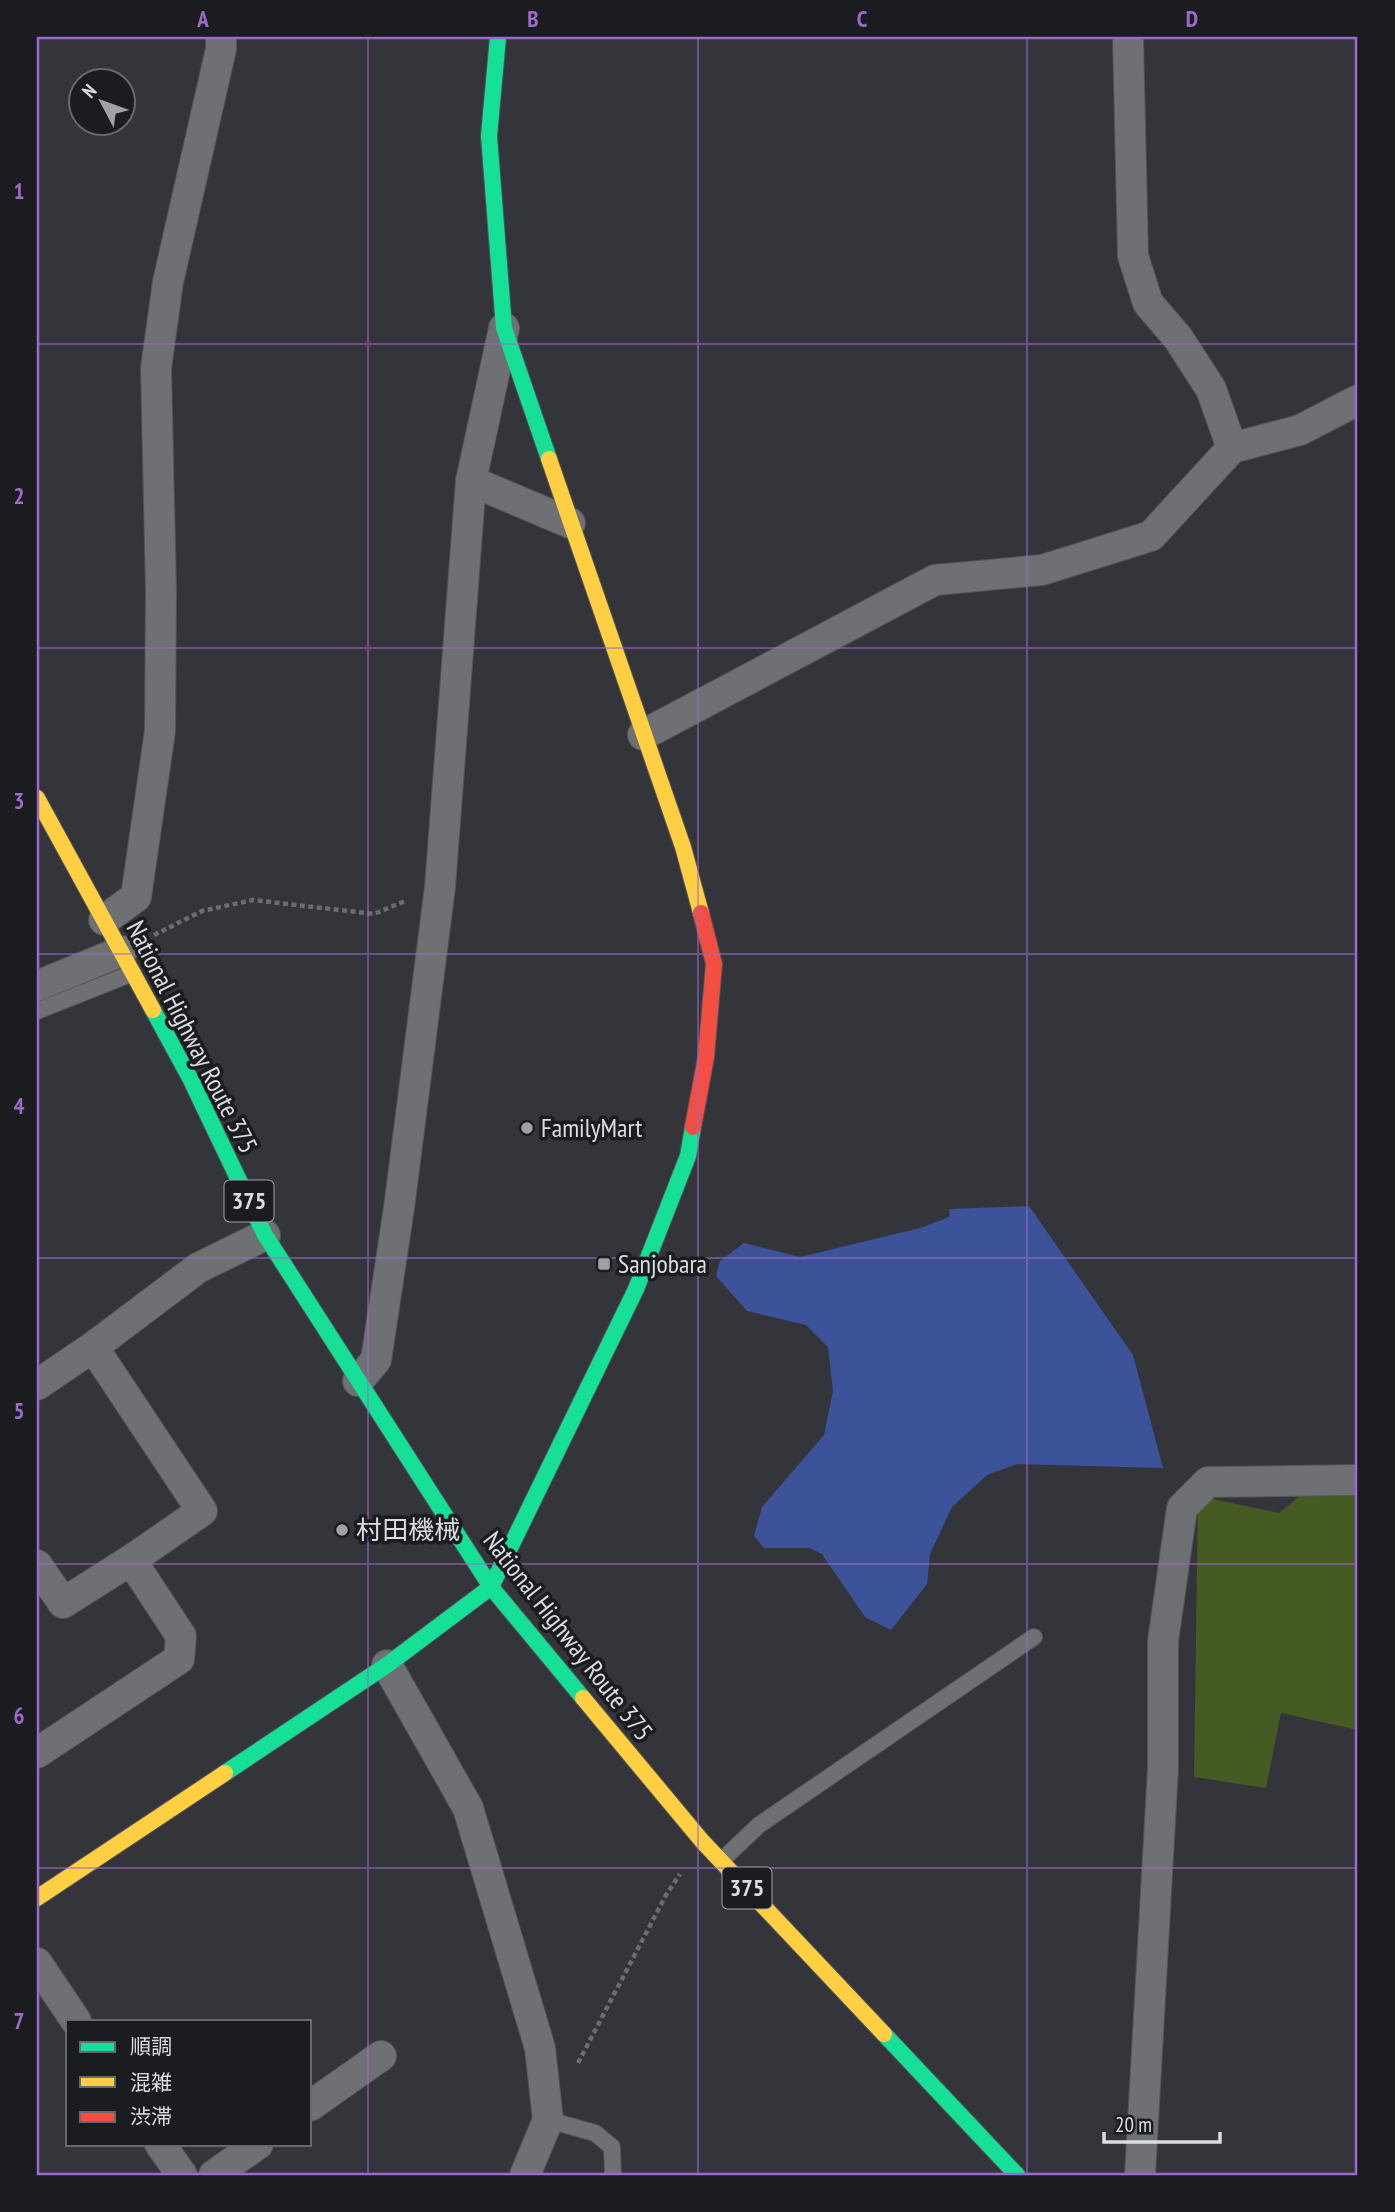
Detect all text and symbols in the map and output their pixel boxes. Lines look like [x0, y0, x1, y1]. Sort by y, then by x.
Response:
text: A [196, 4, 209, 33]
text: B [527, 4, 539, 33]
text: C [857, 4, 868, 33]
text: D [1186, 4, 1198, 33]
north arrow [66, 66, 136, 136]
text: N [77, 79, 102, 103]
text: 1 [14, 176, 25, 205]
text: 2 [14, 481, 25, 510]
text: 3 [14, 786, 25, 815]
street label: National Highway Route 375 [119, 915, 265, 1159]
text: 4 [14, 1091, 25, 1120]
place label: FamilyMart [541, 1111, 642, 1144]
marker: FamilyMart [519, 1120, 535, 1136]
road number: 375 [224, 1181, 274, 1222]
place label: Sanjobara [618, 1247, 707, 1280]
marker: Sanjobara [596, 1256, 612, 1272]
text: 5 [14, 1396, 25, 1425]
place label: 村田機械 [356, 1513, 460, 1546]
marker: 村田機械 [334, 1522, 350, 1538]
street label: National Highway Route 375 [476, 1524, 660, 1747]
text: 6 [14, 1701, 25, 1730]
road number: 375 [722, 1868, 772, 1909]
text: 7 [14, 2006, 25, 2035]
legend [66, 2020, 312, 2146]
text: 順調 [130, 2033, 172, 2060]
text: 混雑 [130, 2069, 172, 2096]
scale bar [1104, 2100, 1220, 2144]
text: 渋滞 [130, 2103, 172, 2130]
text: 20 m [1115, 2111, 1152, 2138]

